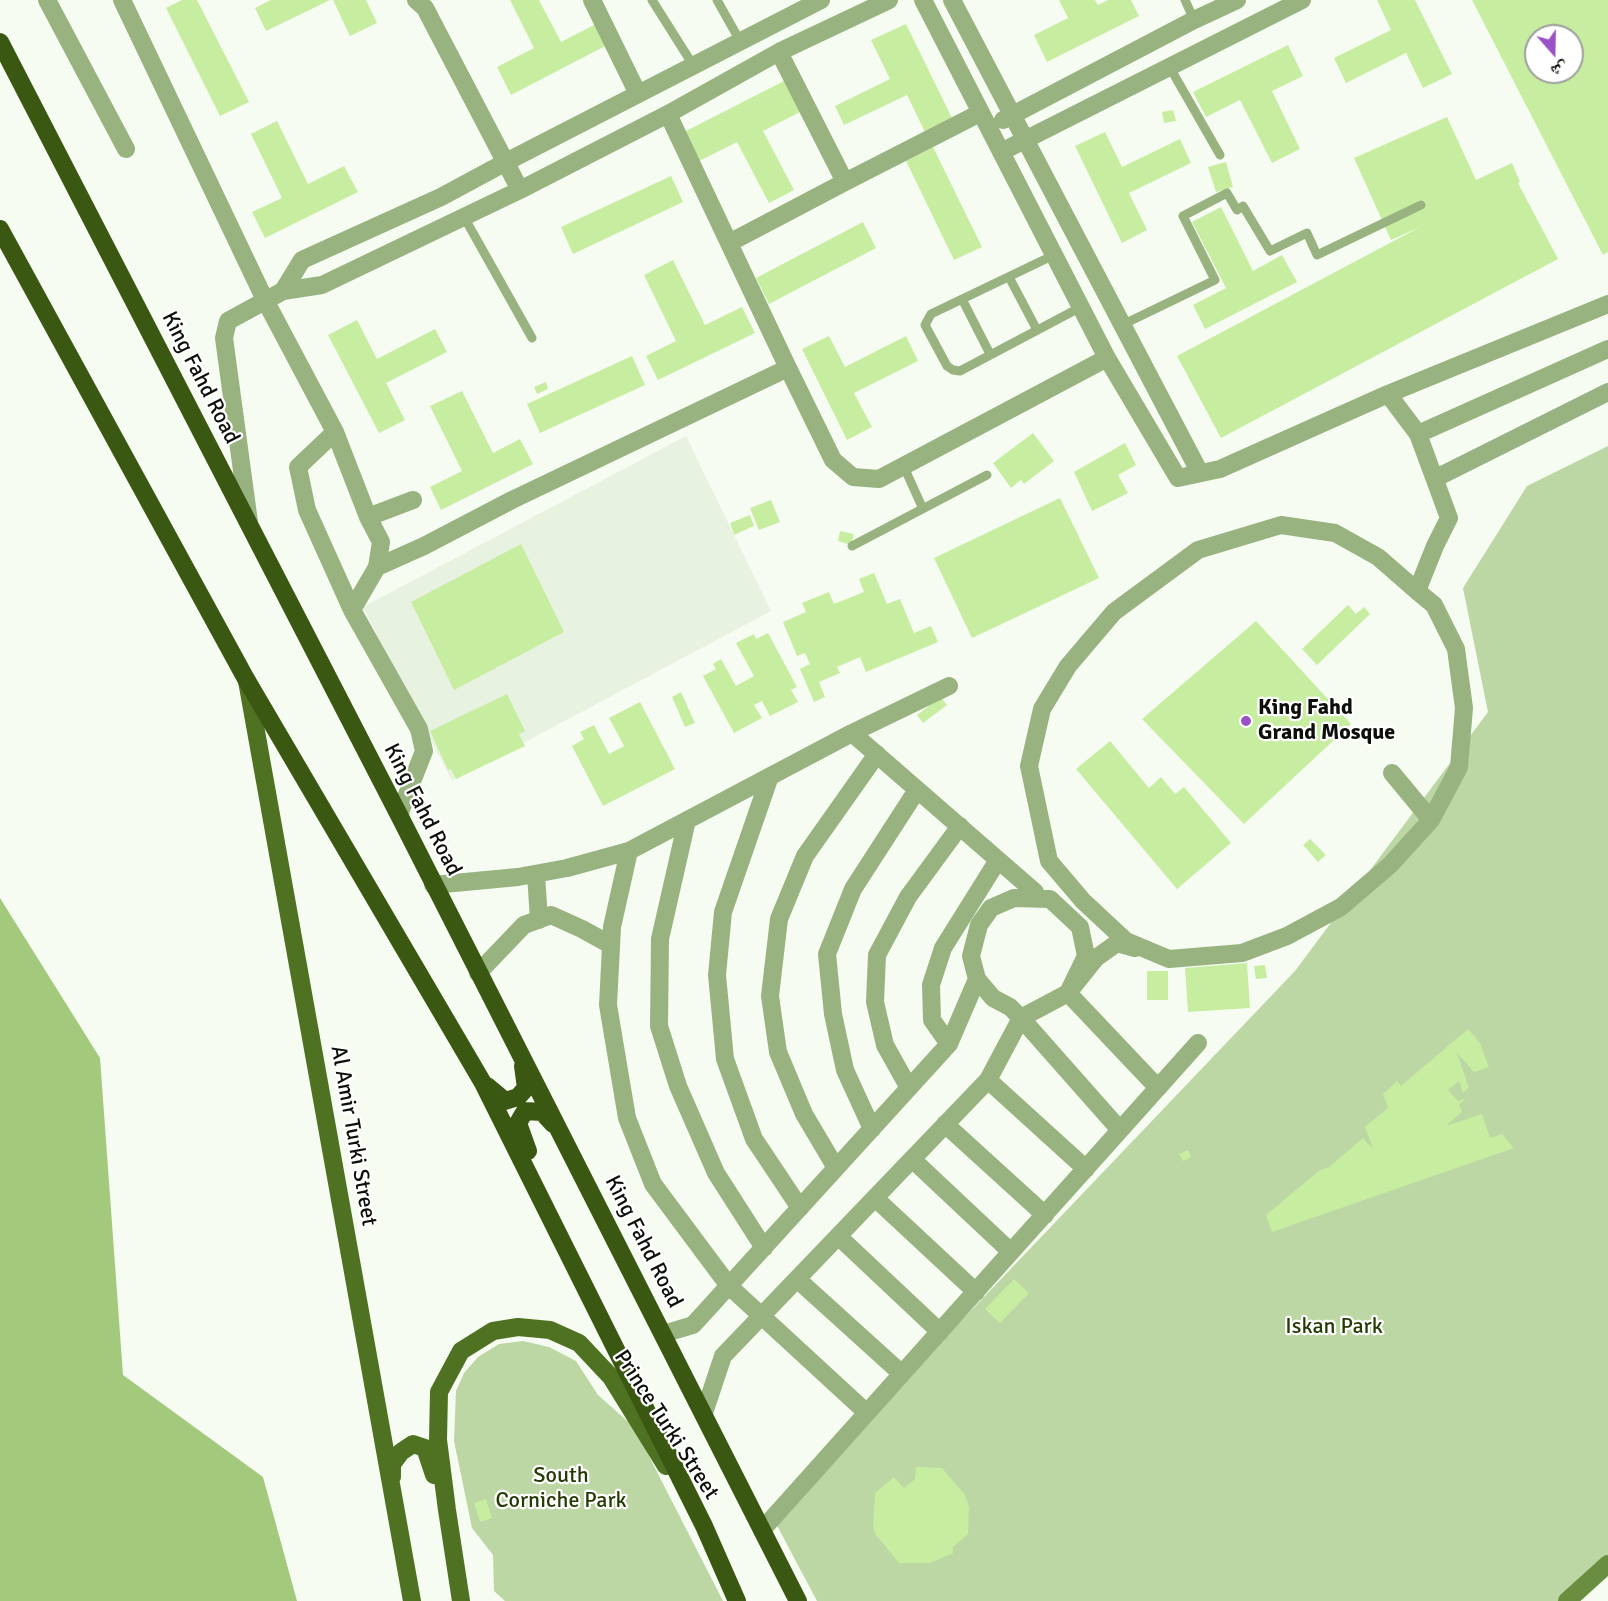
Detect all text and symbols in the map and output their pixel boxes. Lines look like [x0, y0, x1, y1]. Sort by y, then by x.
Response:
north arrow [1524, 24, 1584, 84]
text: ش [1548, 57, 1571, 81]
street label: King Fahd Road [155, 307, 245, 449]
place label: King Fahd Grand Mosque [1258, 695, 1395, 746]
marker: King Fahd Grand Mosque [1239, 714, 1253, 728]
street label: King Fahd Road [377, 739, 467, 881]
street label: Al Amir Turki Street [324, 1044, 382, 1228]
street label: King Fahd Road [598, 1171, 688, 1313]
park label: Iskan Park [1285, 1314, 1383, 1340]
street label: Prince Turki Street [608, 1345, 724, 1505]
park label: South Corniche Park [495, 1463, 627, 1514]

